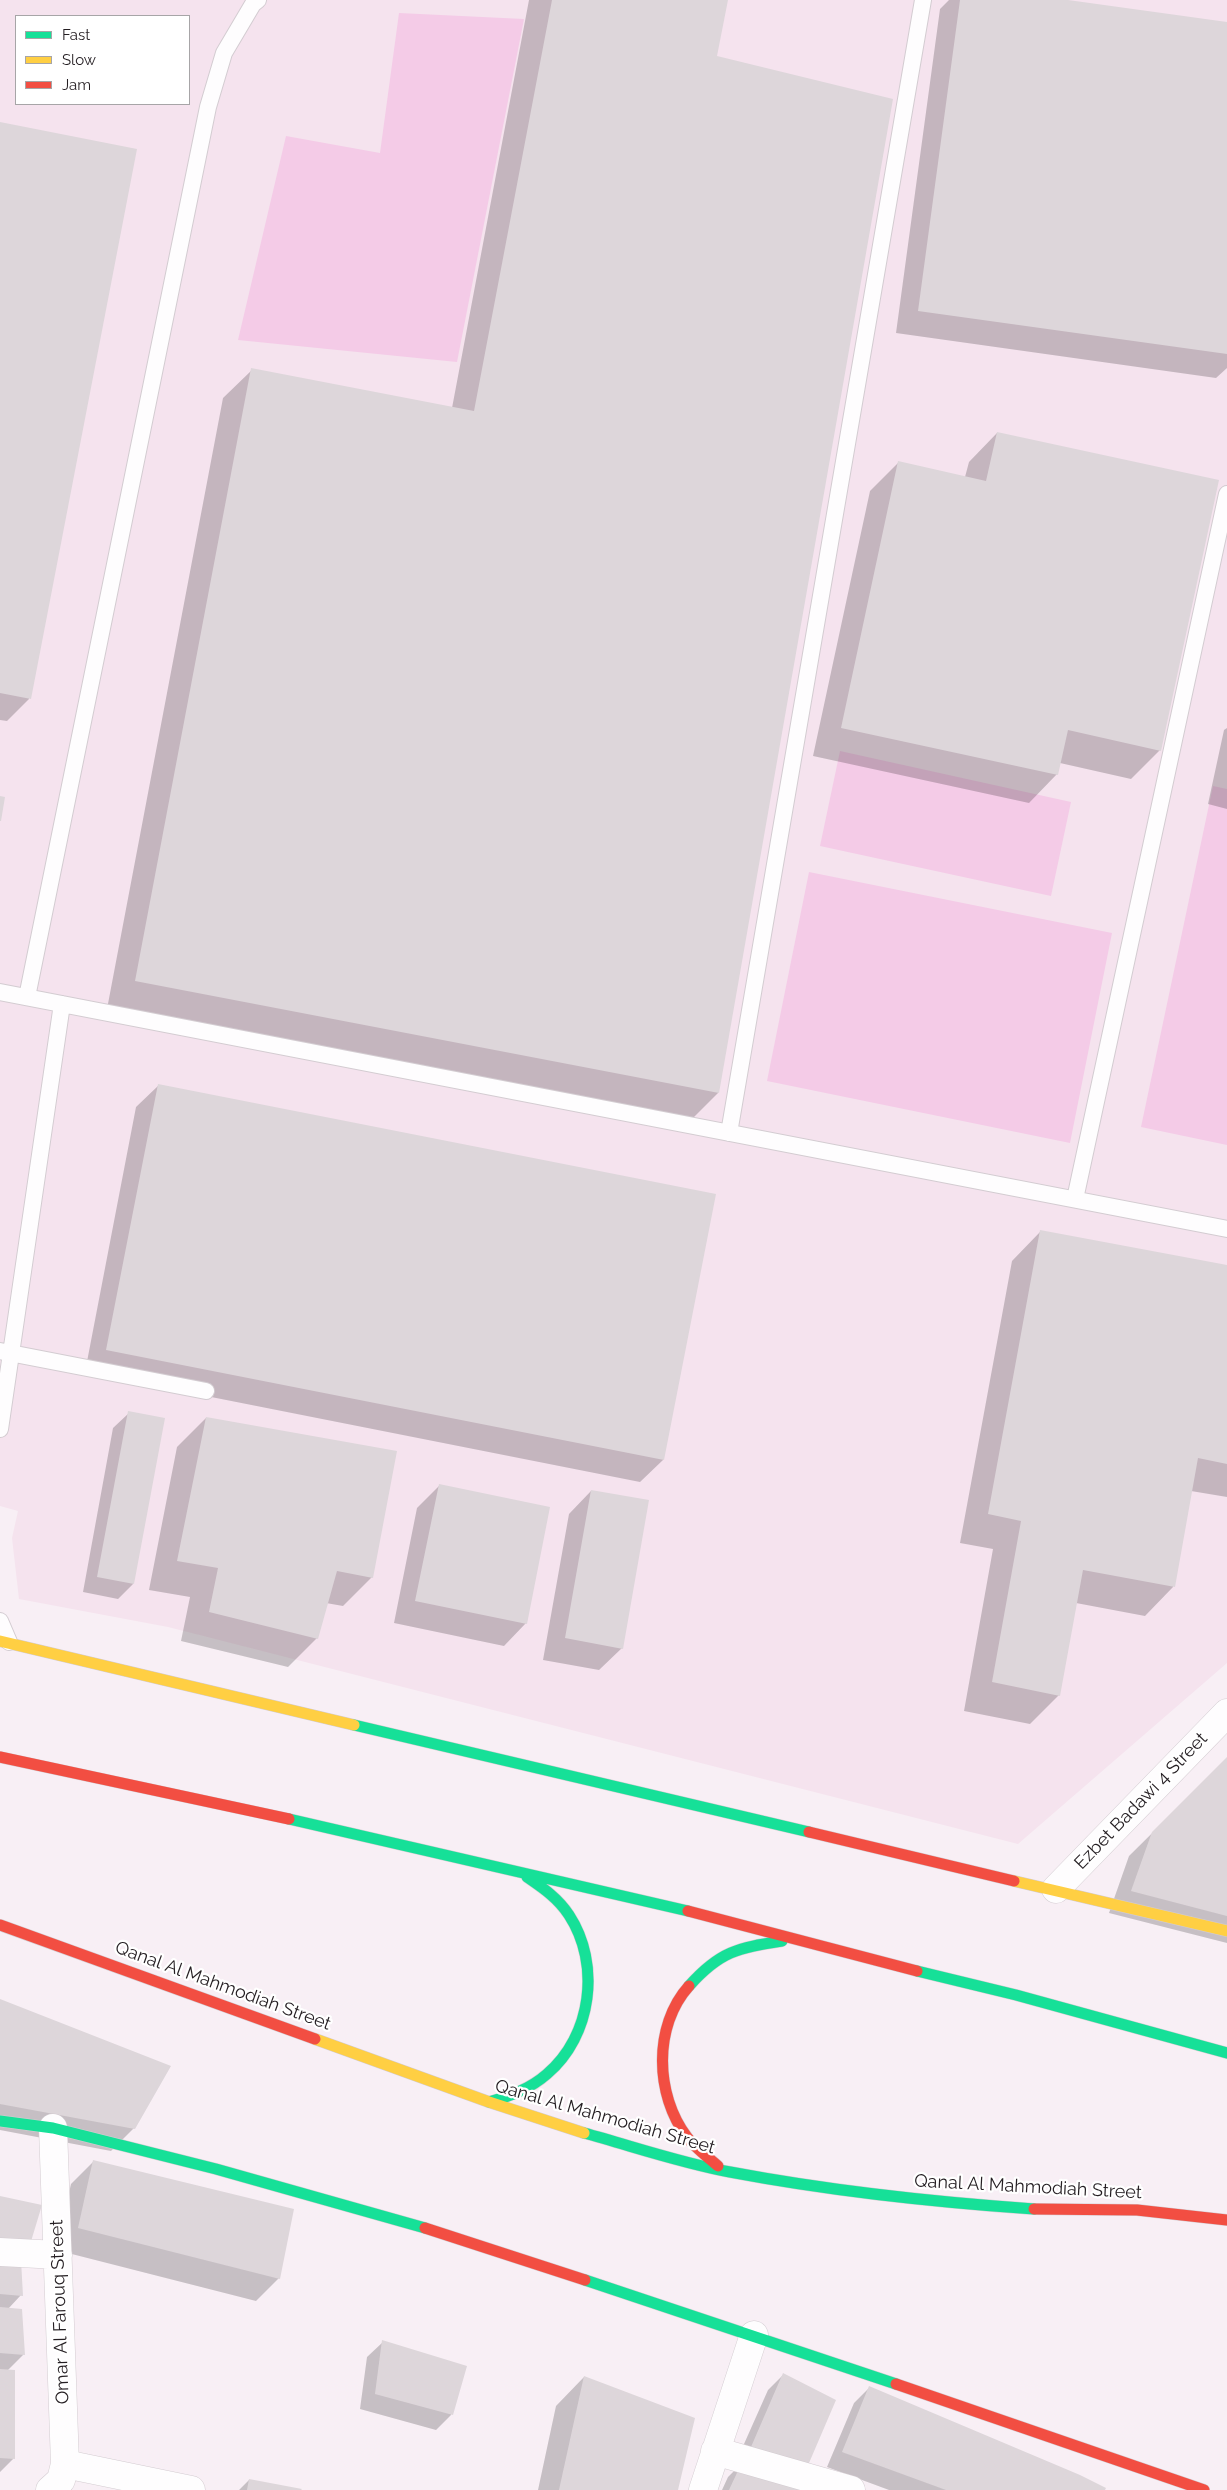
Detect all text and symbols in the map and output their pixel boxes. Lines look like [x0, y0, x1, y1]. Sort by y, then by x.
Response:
legend [15, 15, 190, 105]
text: Fast [62, 26, 90, 44]
text: Slow [62, 51, 96, 69]
text: Jam [62, 76, 91, 94]
street label: Ezbet Badawi 4 Street [1070, 1728, 1212, 1874]
street label: Qanal Al Mahmodiah Street [112, 1937, 334, 2035]
street label: Qanal Al Mahmodiah Street [493, 2075, 717, 2159]
street label: Qanal Al Mahmodiah Street [914, 2170, 1142, 2204]
street label: Omar Al Farouq Street [46, 2219, 74, 2405]

